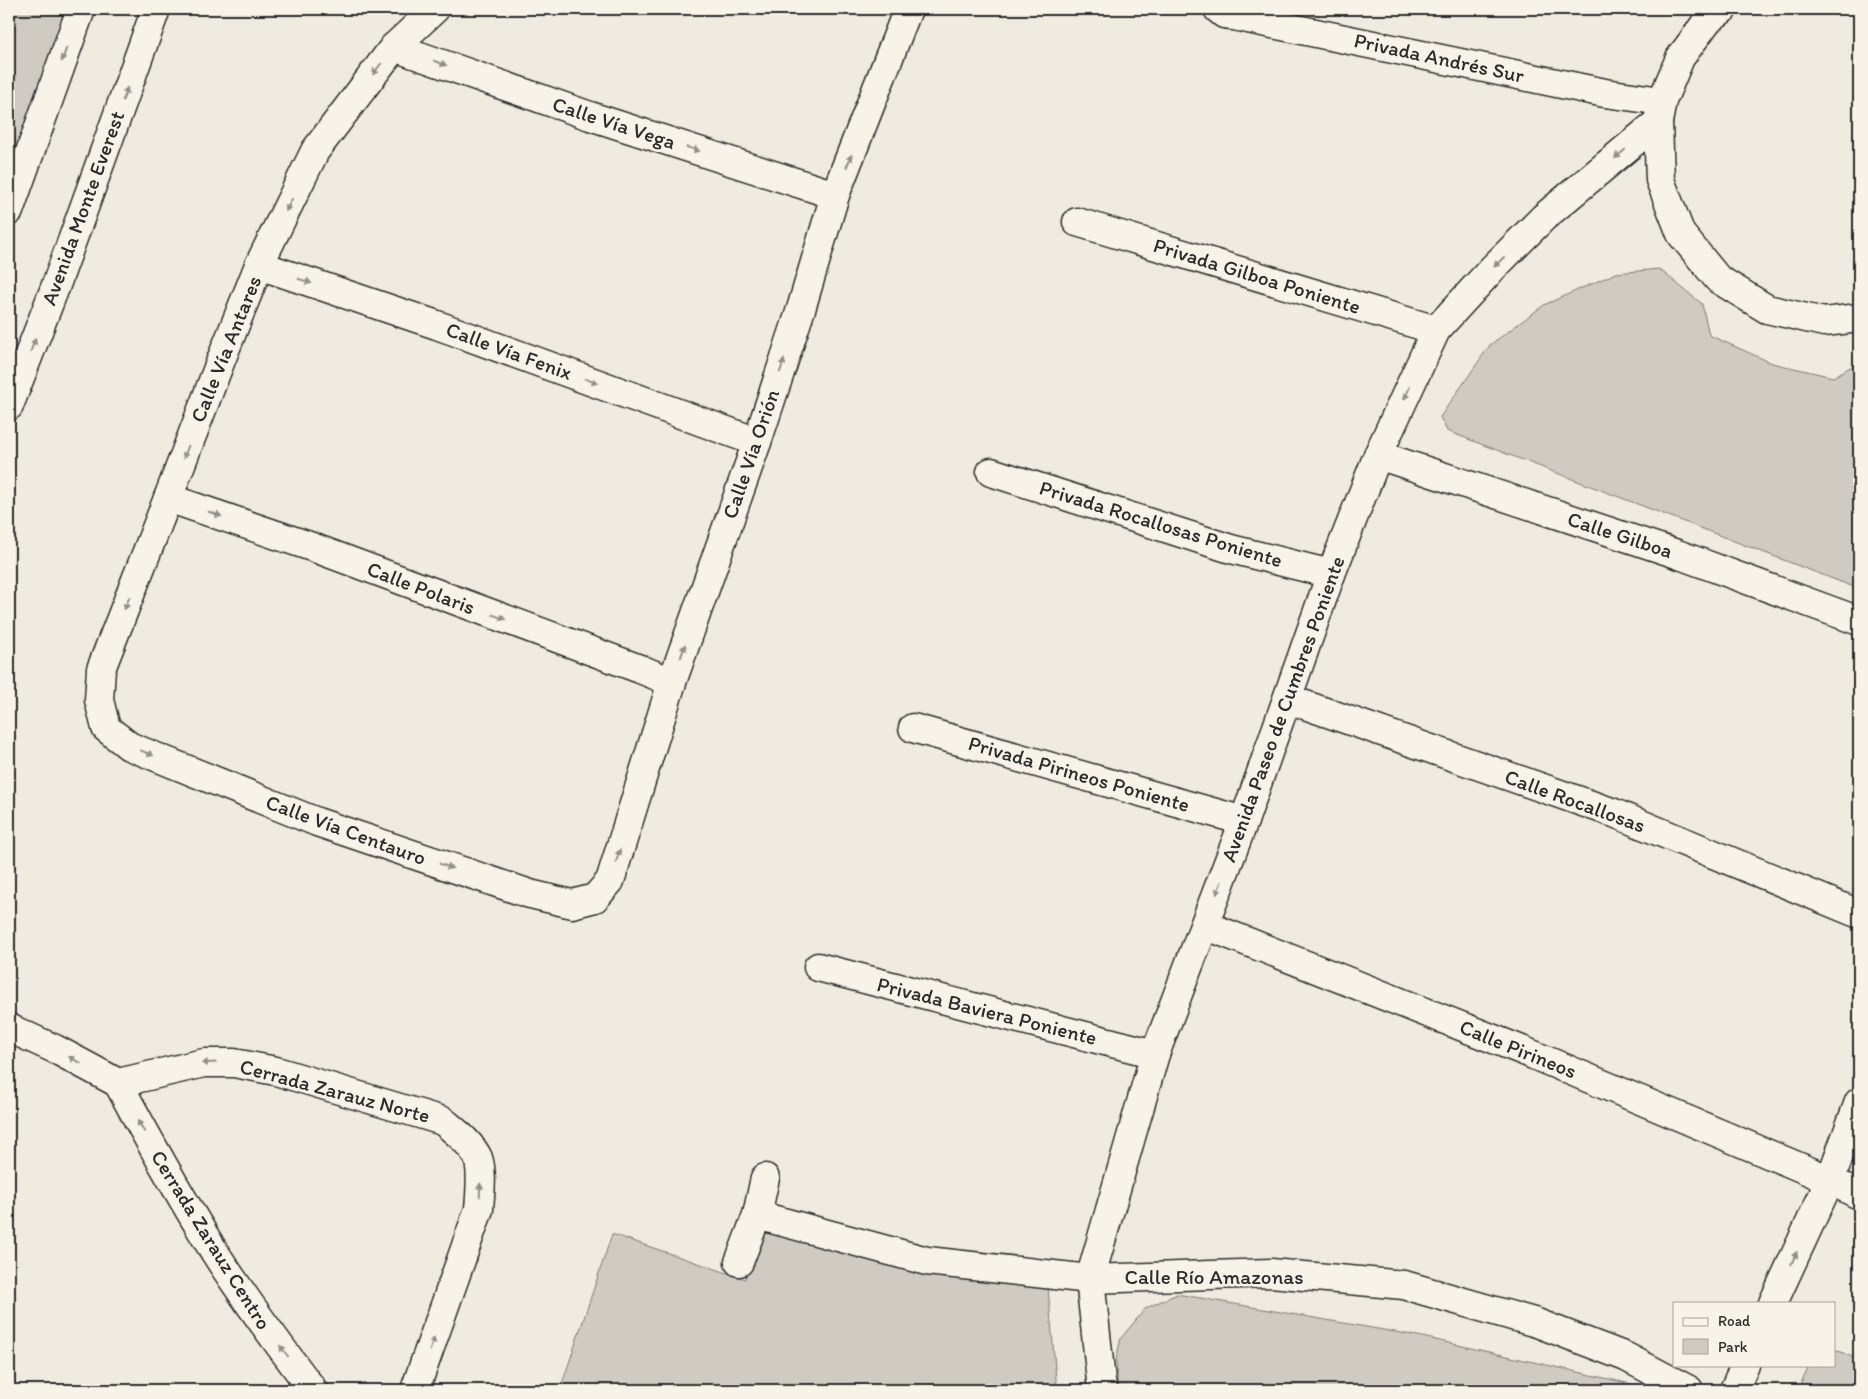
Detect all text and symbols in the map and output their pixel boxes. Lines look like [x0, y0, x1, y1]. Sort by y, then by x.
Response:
street label: Privada Andrés Sur [1352, 27, 1526, 88]
one-way arrow [60, 47, 67, 62]
one-way arrow [432, 60, 447, 67]
one-way arrow [372, 62, 382, 76]
one-way arrow [121, 86, 129, 101]
street label: Calle Vía Vega [549, 91, 679, 154]
street label: Avenida Monte Everest [36, 107, 129, 309]
one-way arrow [685, 146, 700, 154]
one-way arrow [1614, 148, 1627, 159]
one-way arrow [846, 154, 853, 169]
one-way arrow [285, 198, 293, 212]
street label: Privada Gilboa Poniente [1151, 232, 1364, 319]
one-way arrow [1494, 256, 1506, 268]
street label: Calle Vía Antares [185, 272, 266, 426]
one-way arrow [298, 278, 313, 285]
street label: Calle Vía Fenix [443, 316, 576, 385]
one-way arrow [29, 337, 37, 352]
one-way arrow [779, 358, 786, 373]
one-way arrow [584, 377, 599, 385]
street label: Calle Vía Orión [717, 386, 784, 522]
one-way arrow [1402, 386, 1410, 400]
one-way arrow [182, 444, 189, 459]
street label: Privada Rocallosas Poniente [1037, 475, 1286, 572]
street label: Calle Gilboa [1565, 506, 1676, 563]
one-way arrow [207, 511, 222, 518]
street label: Avenida Paseo de Cumbres Poniente [1215, 552, 1350, 865]
street label: Calle Polaris [364, 556, 479, 620]
one-way arrow [122, 596, 130, 610]
one-way arrow [492, 613, 507, 621]
one-way arrow [679, 644, 687, 659]
street label: Privada Pirineos Poniente [966, 730, 1193, 817]
one-way arrow [140, 750, 154, 758]
street label: Calle Rocallosas [1501, 764, 1649, 838]
street label: Calle Vía Centauro [263, 789, 430, 870]
one-way arrow [614, 849, 622, 864]
one-way arrow [439, 863, 454, 870]
one-way arrow [1215, 881, 1223, 896]
street label: Privada Baviera Poniente [875, 971, 1100, 1050]
street label: Calle Pirineos [1456, 1014, 1580, 1083]
street label: Cerrada Zarauz Norte [237, 1053, 433, 1128]
one-way arrow [68, 1056, 82, 1064]
one-way arrow [201, 1060, 217, 1068]
one-way arrow [137, 1118, 145, 1133]
street label: Cerrada Zarauz Centro [146, 1146, 277, 1334]
one-way arrow [477, 1182, 485, 1198]
one-way arrow [1790, 1251, 1798, 1265]
street label: Calle Río Amazonas [1124, 1264, 1304, 1289]
legend [1673, 1302, 1836, 1366]
text: Road [1718, 1312, 1751, 1330]
one-way arrow [428, 1337, 436, 1352]
text: Park [1718, 1338, 1748, 1356]
one-way arrow [279, 1344, 289, 1358]

